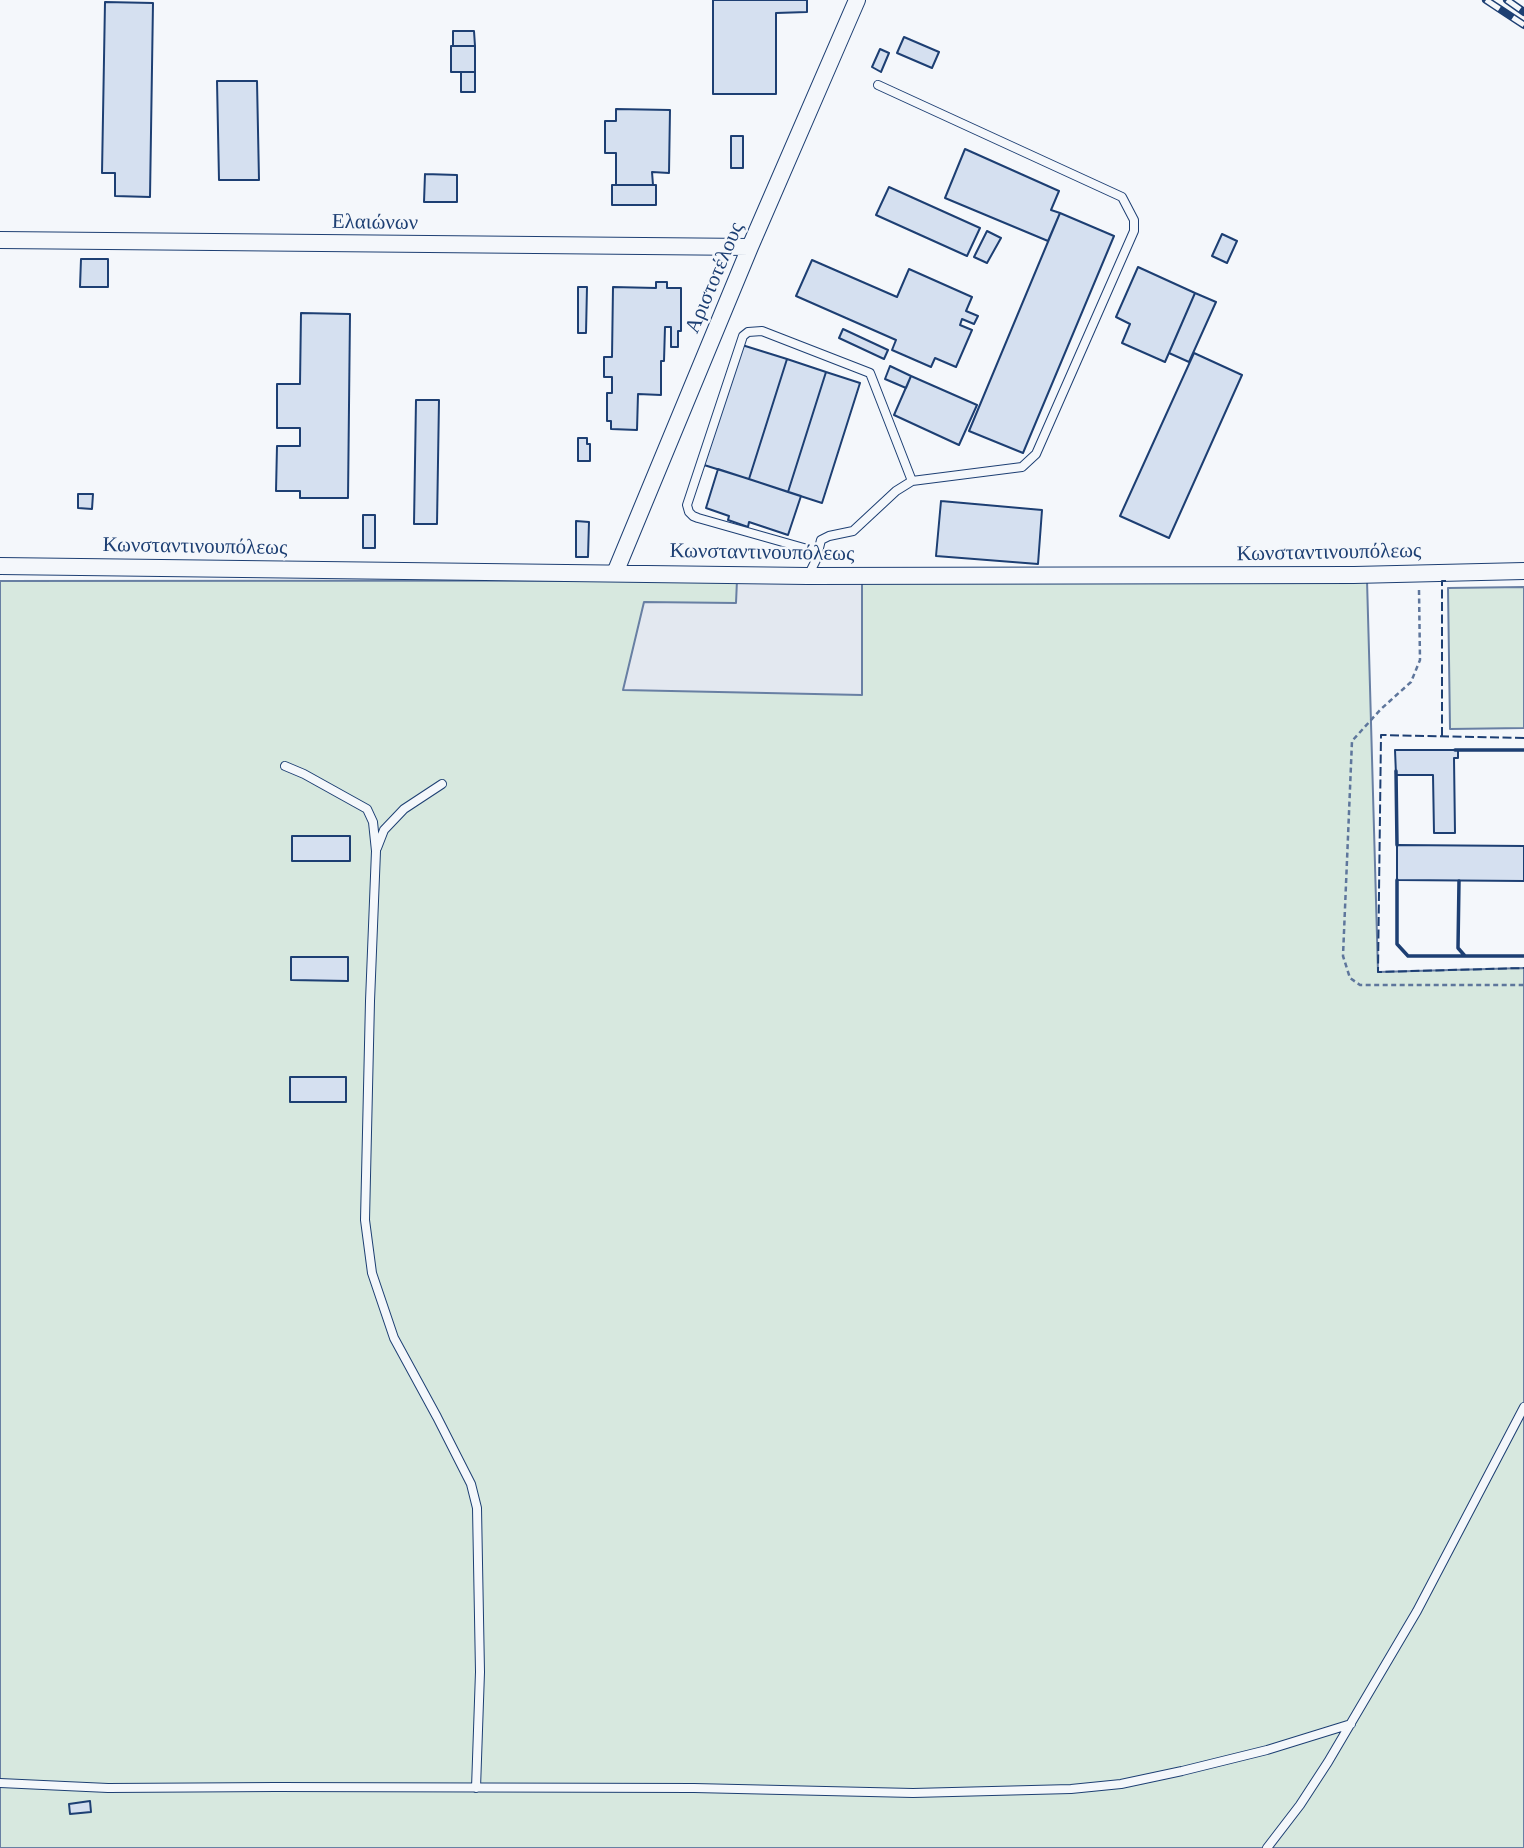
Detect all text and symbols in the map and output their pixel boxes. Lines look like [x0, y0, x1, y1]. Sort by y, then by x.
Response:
street label: Ελαιώνων [332, 210, 418, 236]
street label: Αριστοτέλους [680, 219, 750, 337]
street label: Κωνσταντινουπόλεως [102, 533, 288, 561]
street label: Κωνσταντινουπόλεως [669, 539, 855, 567]
street label: Κωνσταντινουπόλεως [1236, 539, 1422, 567]

